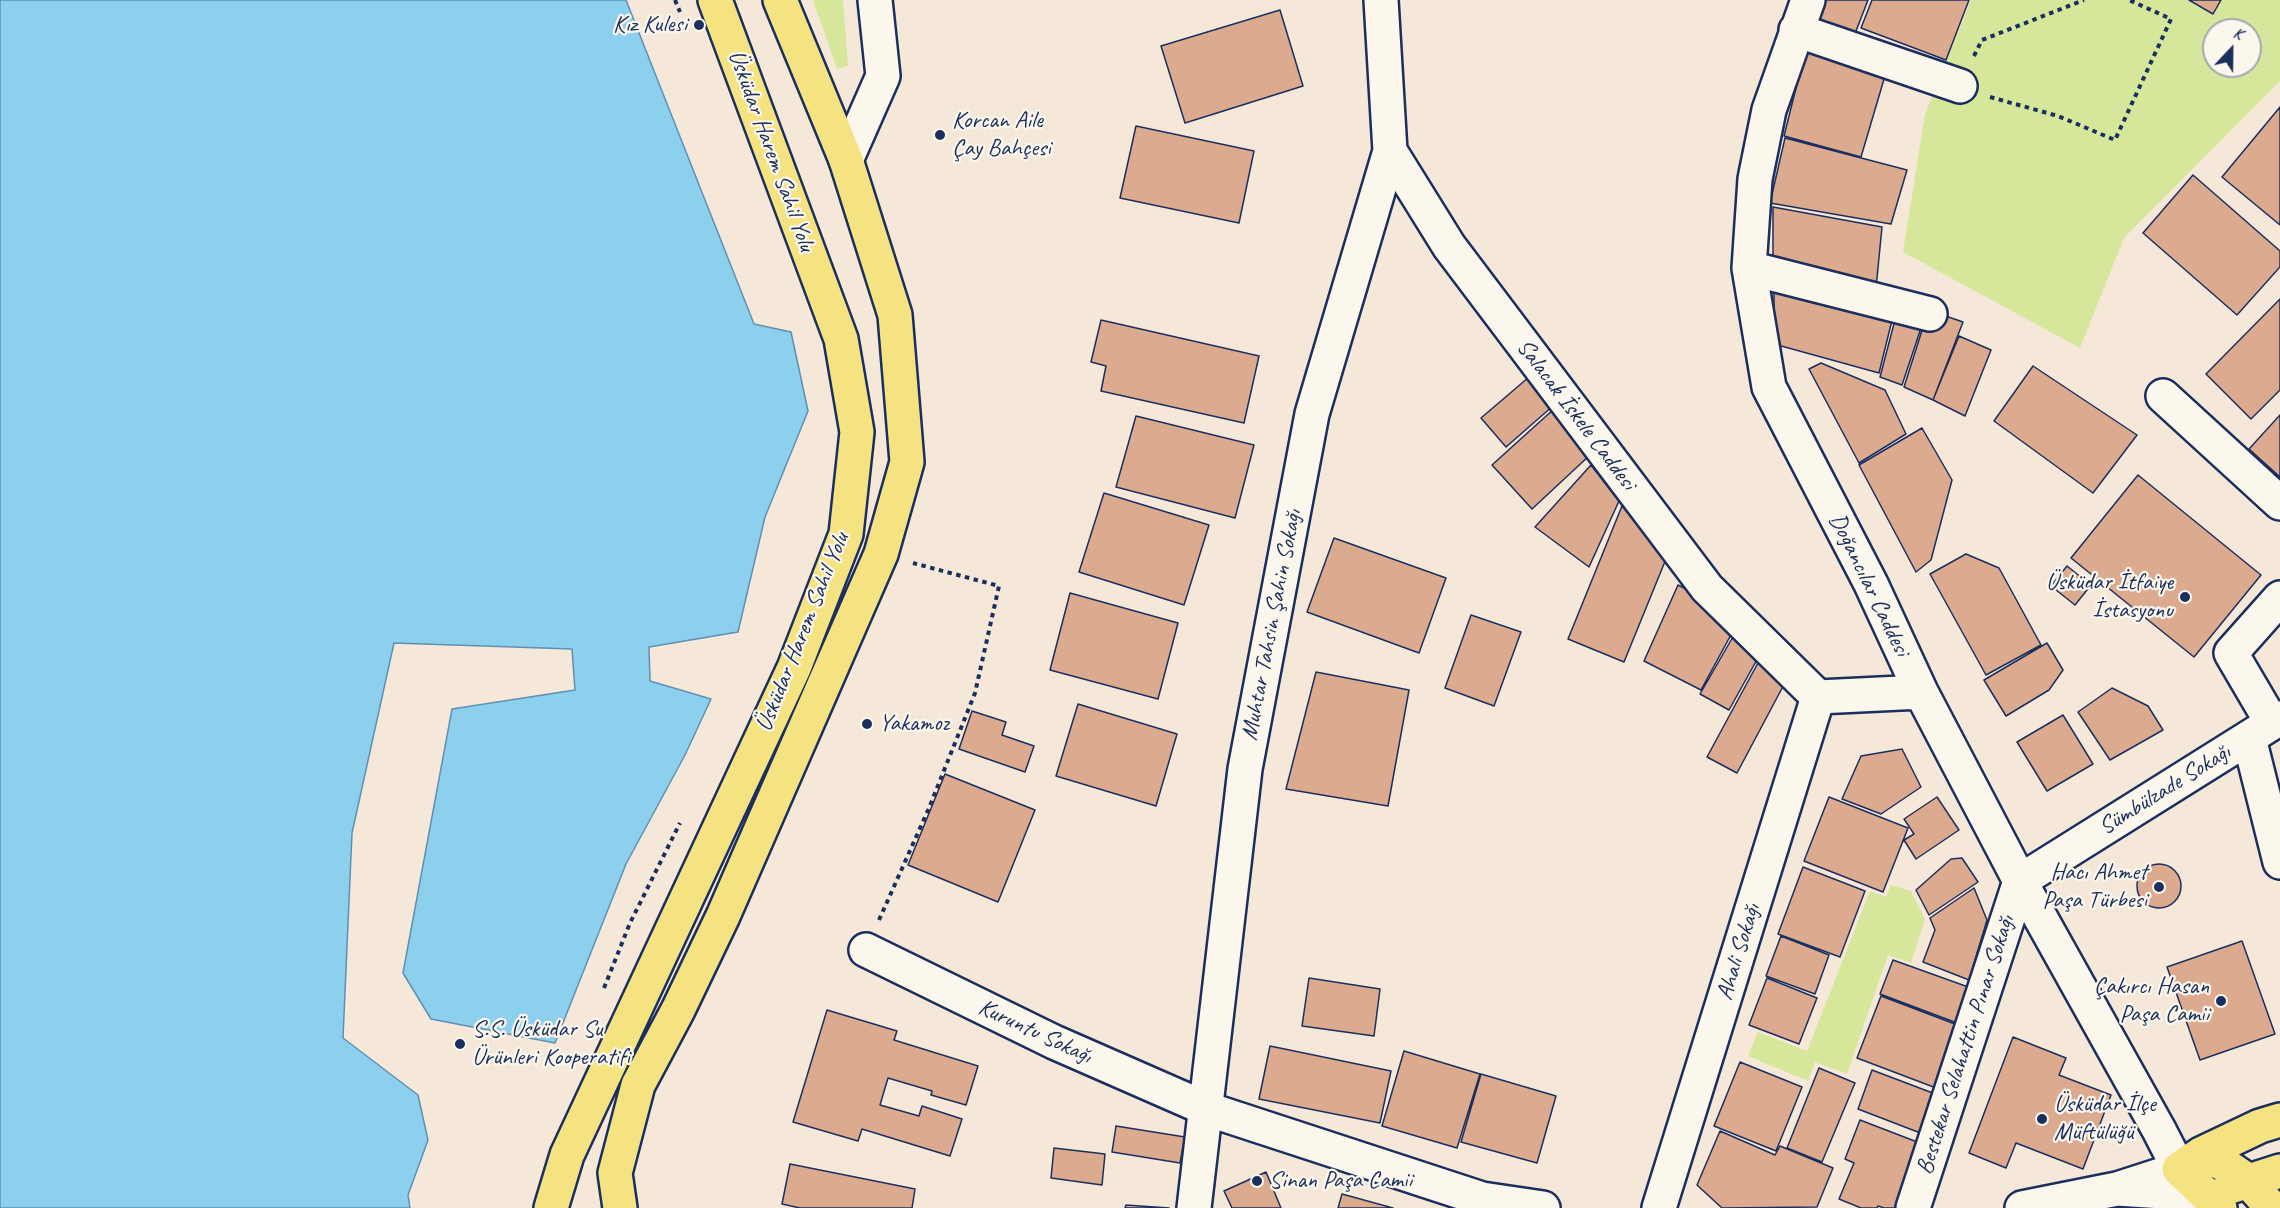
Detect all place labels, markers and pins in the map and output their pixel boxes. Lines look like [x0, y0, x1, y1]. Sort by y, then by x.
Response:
place label: Kız Kulesi [613, 11, 687, 39]
marker: Kız Kulesi [692, 18, 706, 32]
place label: Korcan Aile Çay Bahçesi [952, 107, 1051, 163]
marker: Korcan Aile Çay Bahçesi [933, 128, 947, 142]
place label: Üsküdar İtfaiye İstasyonu [2046, 569, 2173, 625]
marker: Üsküdar İtfaiye İstasyonu [2178, 590, 2192, 604]
place label: Yakamoz [879, 710, 949, 738]
marker: Yakamoz [860, 717, 874, 731]
place label: Hacı Ahmet Paşa Türbesi [2042, 859, 2147, 915]
marker: Hacı Ahmet Paşa Türbesi [2152, 880, 2166, 894]
place label: Çakırcı Hasan Paşa Camii [2094, 973, 2209, 1029]
marker: Çakırcı Hasan Paşa Camii [2214, 994, 2228, 1008]
place label: S.S. Üsküdar Su Ürünleri Kooperatifi [472, 1016, 630, 1072]
marker: S.S. Üsküdar Su Ürünleri Kooperatifi [453, 1037, 467, 1051]
place label: Üsküdar İlçe Müftülüğü [2054, 1091, 2156, 1147]
marker: Üsküdar İlçe Müftülüğü [2035, 1112, 2049, 1126]
place label: Sinan Paşa Camii [1269, 1167, 1412, 1195]
marker: Sinan Paşa Camii [1250, 1174, 1264, 1188]

